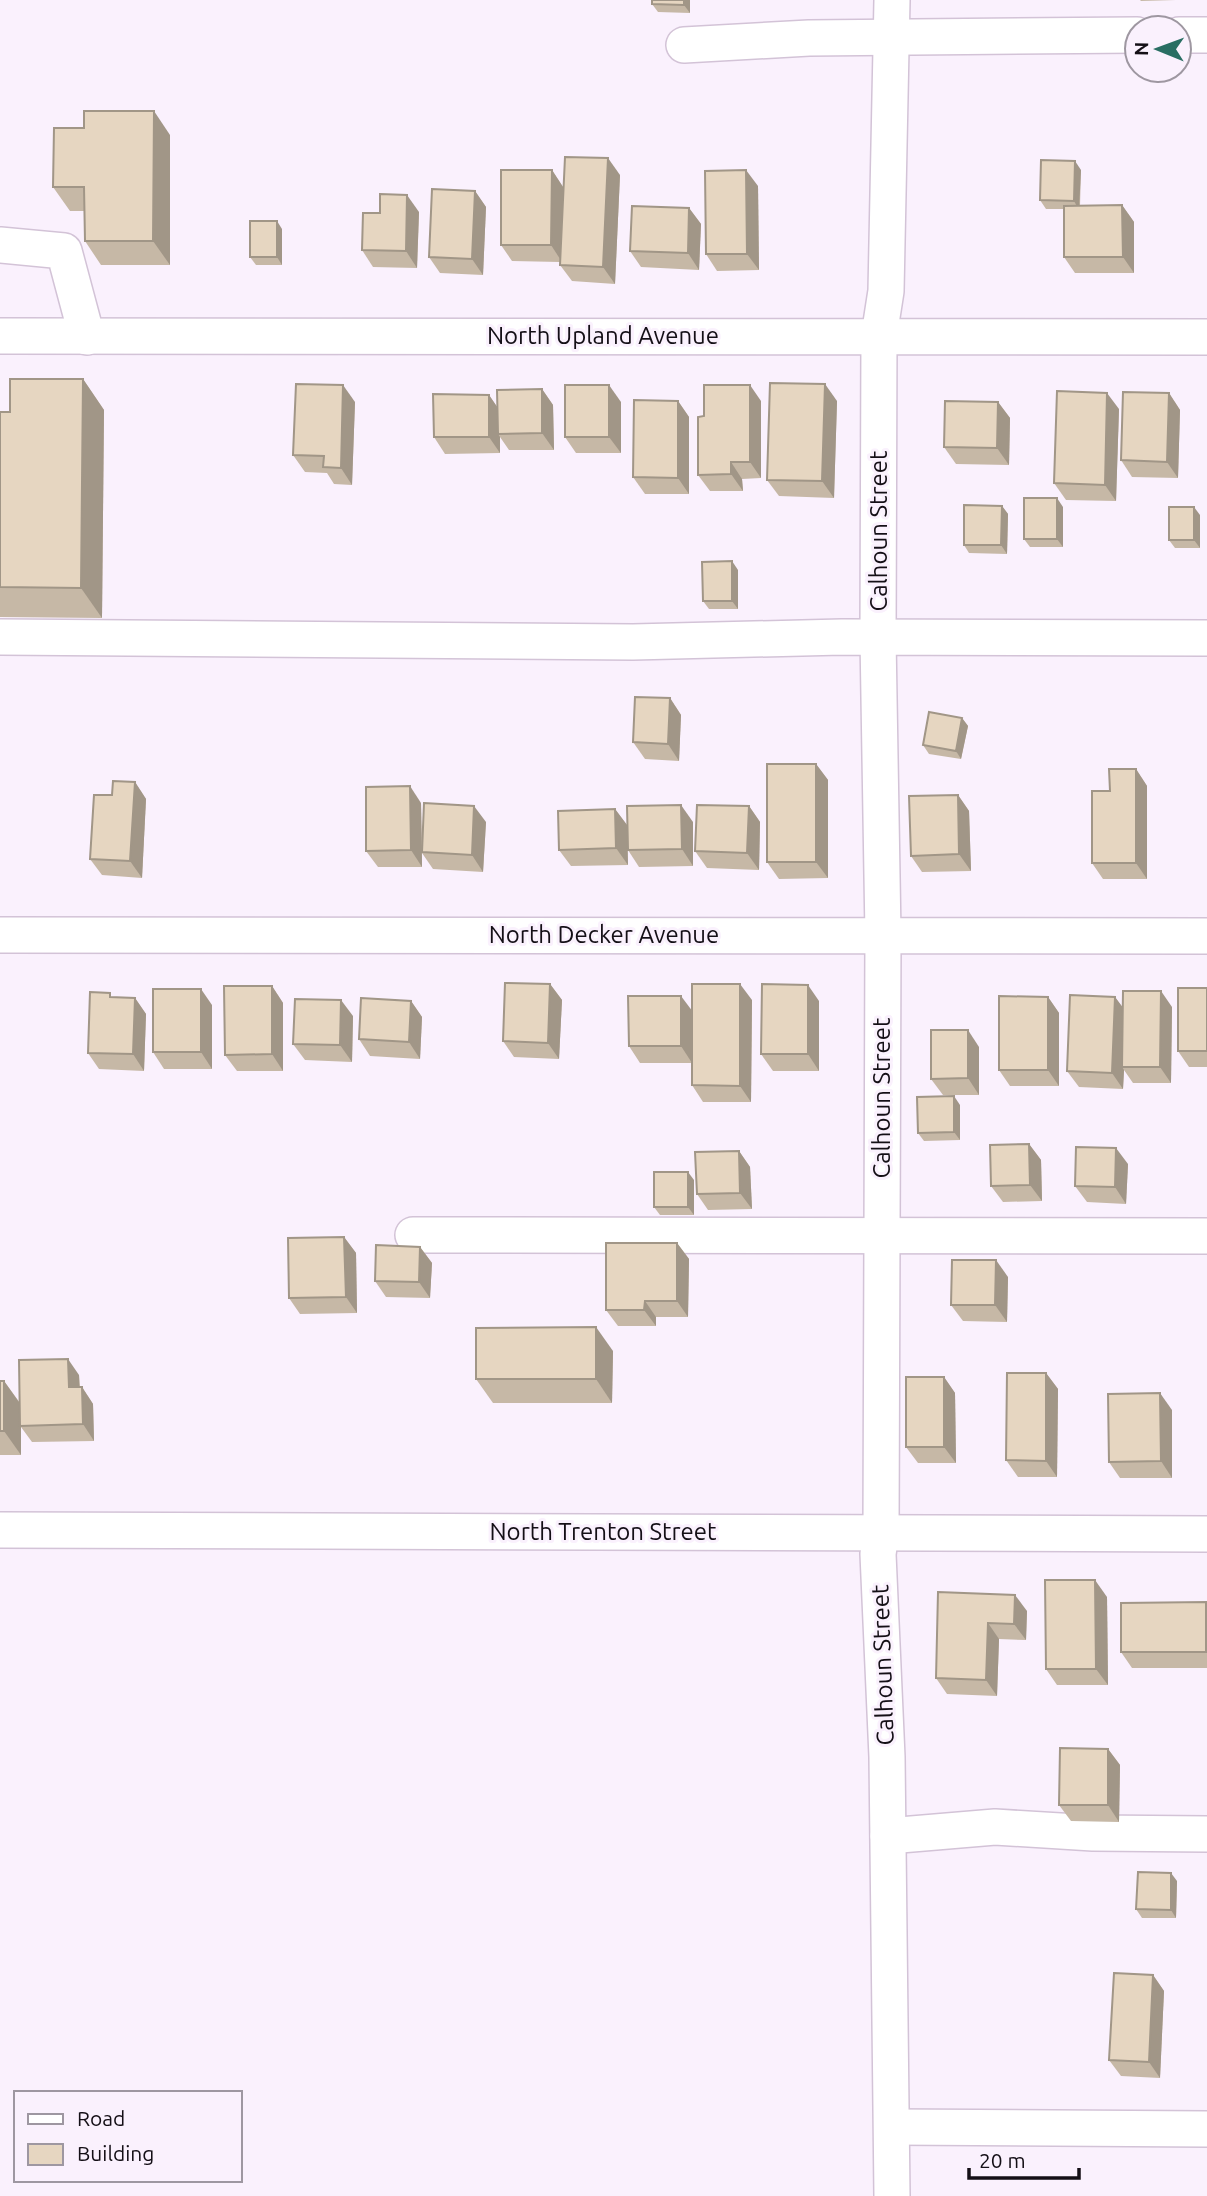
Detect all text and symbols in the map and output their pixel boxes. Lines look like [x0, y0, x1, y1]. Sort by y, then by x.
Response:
north arrow [1123, 14, 1193, 84]
text: N [1130, 41, 1152, 56]
street label: North Upland Avenue [487, 322, 719, 349]
street label: Calhoun Street [865, 450, 892, 612]
street label: North Decker Avenue [489, 921, 719, 948]
street label: Calhoun Street [868, 1017, 895, 1179]
street label: North Trenton Street [489, 1518, 717, 1545]
street label: Calhoun Street [866, 1584, 899, 1746]
legend [14, 2091, 242, 2182]
text: Road [77, 2106, 125, 2130]
scale bar [969, 2136, 1079, 2180]
text: Building [77, 2141, 154, 2165]
text: 20 m [979, 2148, 1026, 2172]

